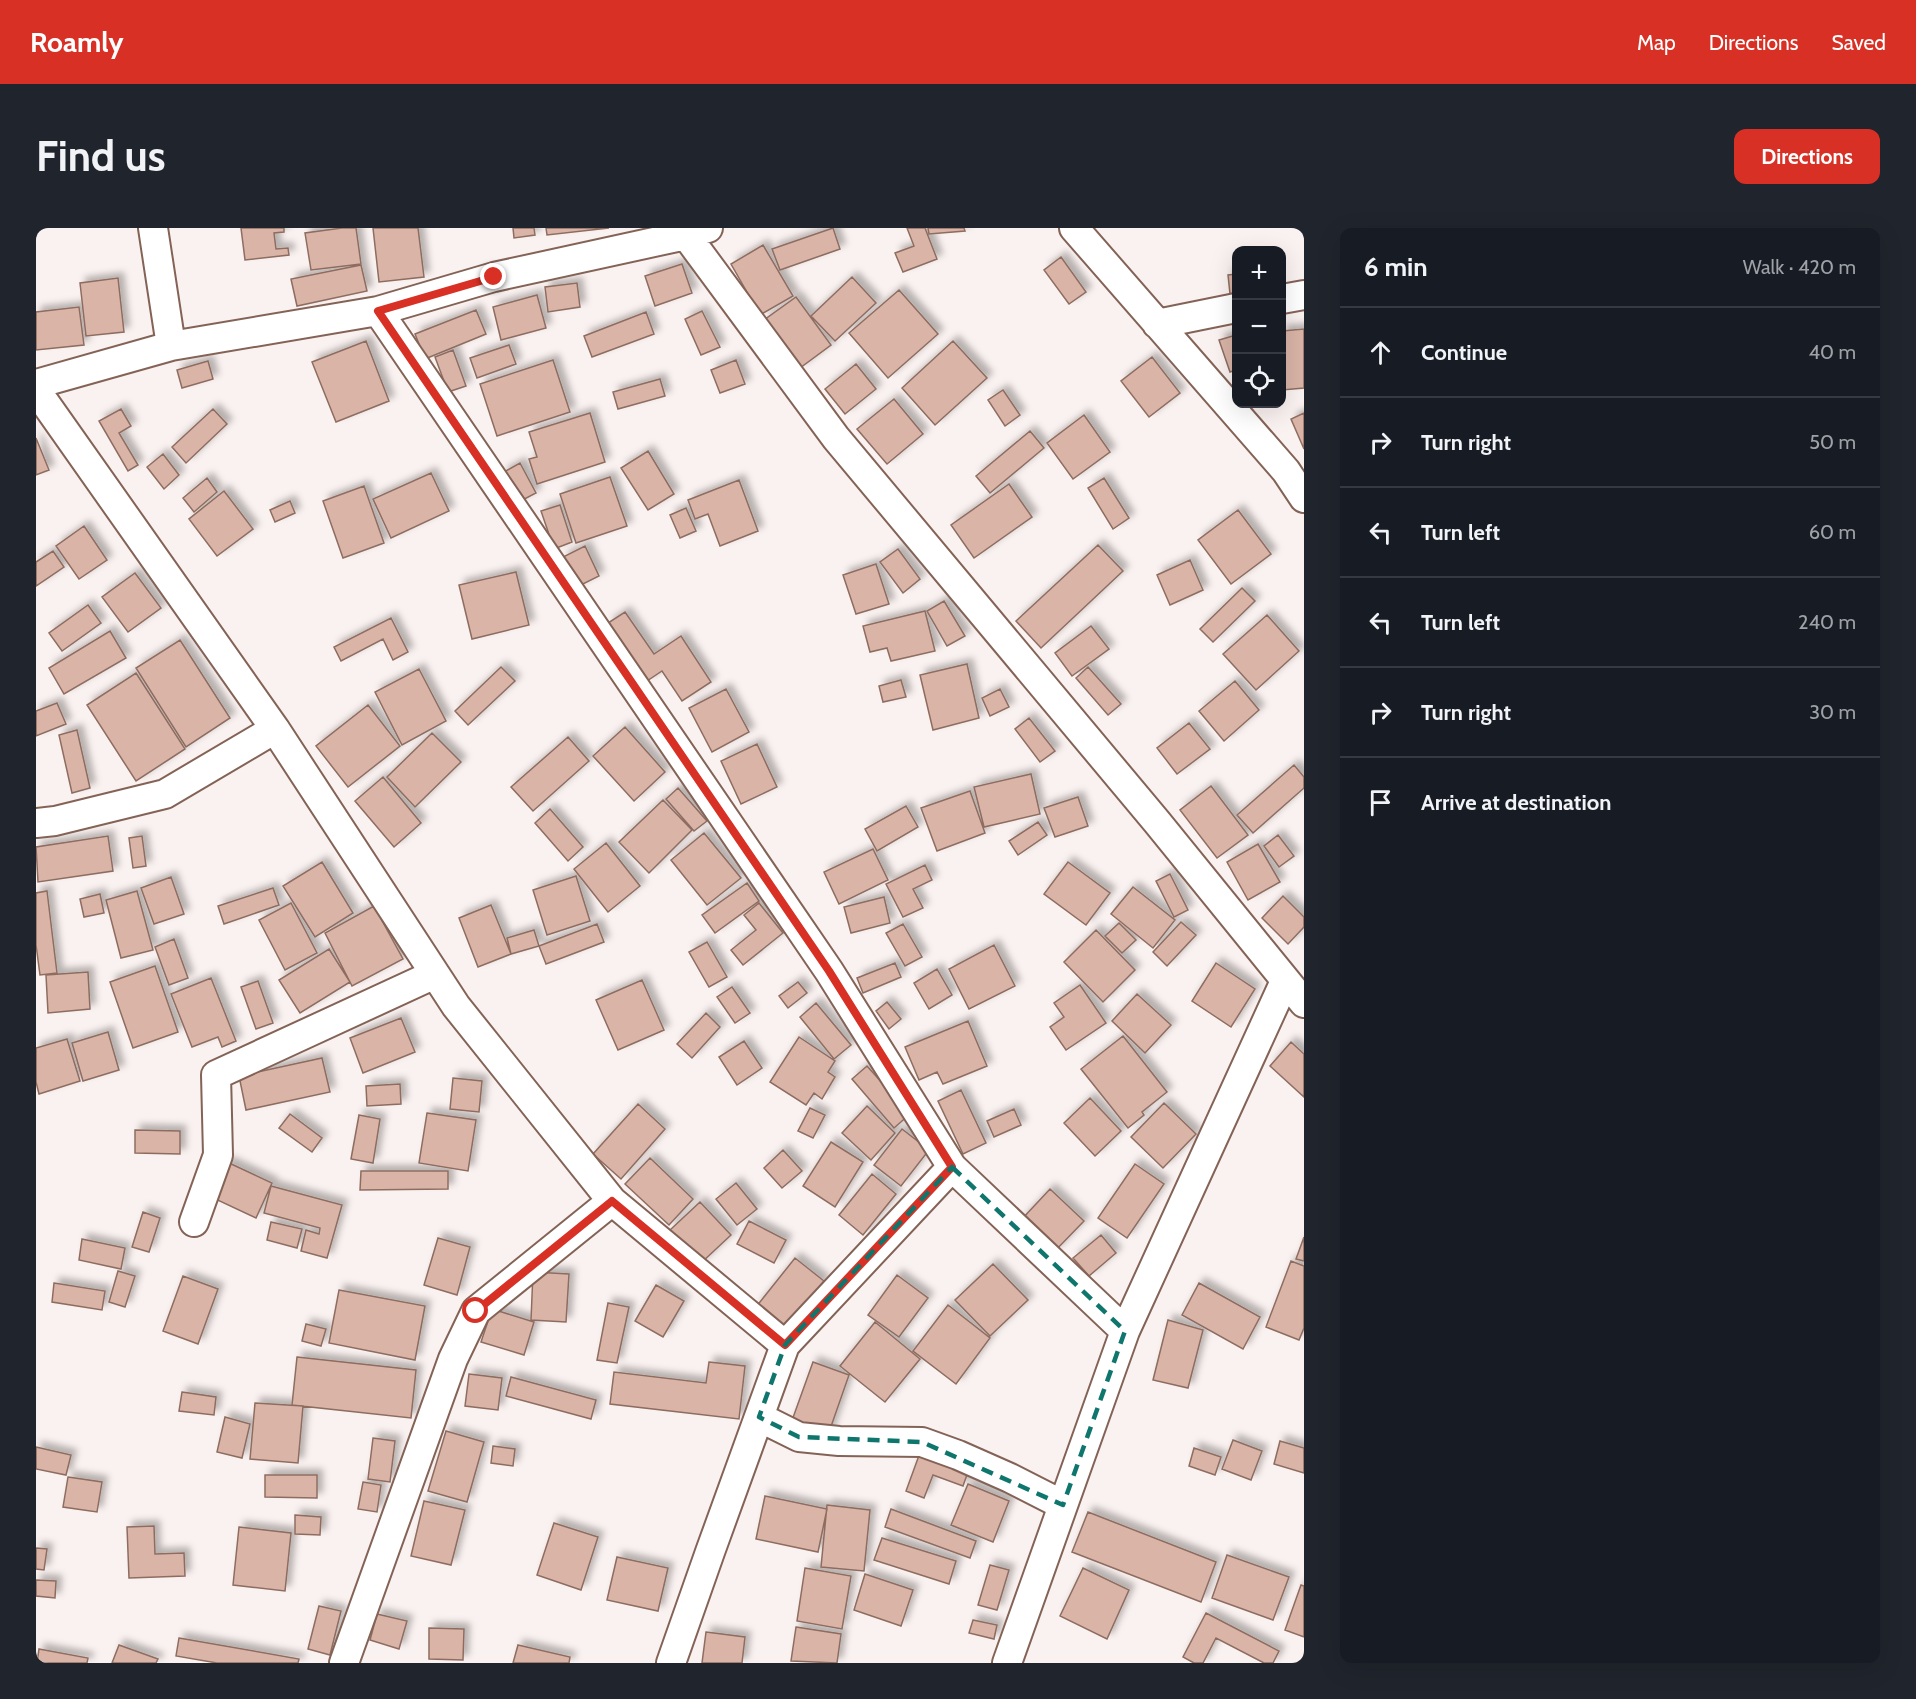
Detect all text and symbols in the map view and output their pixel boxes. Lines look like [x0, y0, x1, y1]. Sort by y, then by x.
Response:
text: Roamly [30, 25, 124, 59]
text: Map [1637, 30, 1676, 55]
text: Directions [1709, 30, 1798, 55]
text: Saved [1831, 30, 1886, 55]
button: Directions [1734, 129, 1880, 184]
text: Find us [36, 130, 165, 182]
map controls [1232, 246, 1286, 408]
button: + [1232, 246, 1286, 300]
text: 6 min [1364, 251, 1428, 283]
text: Walk · 420 m [1743, 255, 1856, 279]
route end [480, 263, 506, 289]
button: − [1232, 300, 1286, 354]
icon: ahead [1364, 336, 1397, 369]
text: Continue [1421, 339, 1507, 366]
text: 40 m [1808, 340, 1856, 364]
button: locate [1232, 354, 1286, 408]
icon: right [1364, 426, 1397, 459]
text: Turn right [1421, 429, 1511, 456]
text: 50 m [1809, 430, 1856, 454]
icon: left [1364, 516, 1397, 549]
text: Turn left [1421, 519, 1500, 546]
text: 60 m [1809, 520, 1856, 544]
icon: left [1364, 606, 1397, 639]
text: Turn left [1421, 609, 1500, 636]
text: 240 m [1798, 610, 1856, 634]
icon: right [1364, 696, 1397, 729]
text: Turn right [1421, 699, 1511, 726]
text: 30 m [1809, 700, 1856, 724]
icon: arrive [1364, 786, 1397, 819]
text: Arrive at destination [1421, 789, 1611, 816]
route start [462, 1297, 488, 1323]

